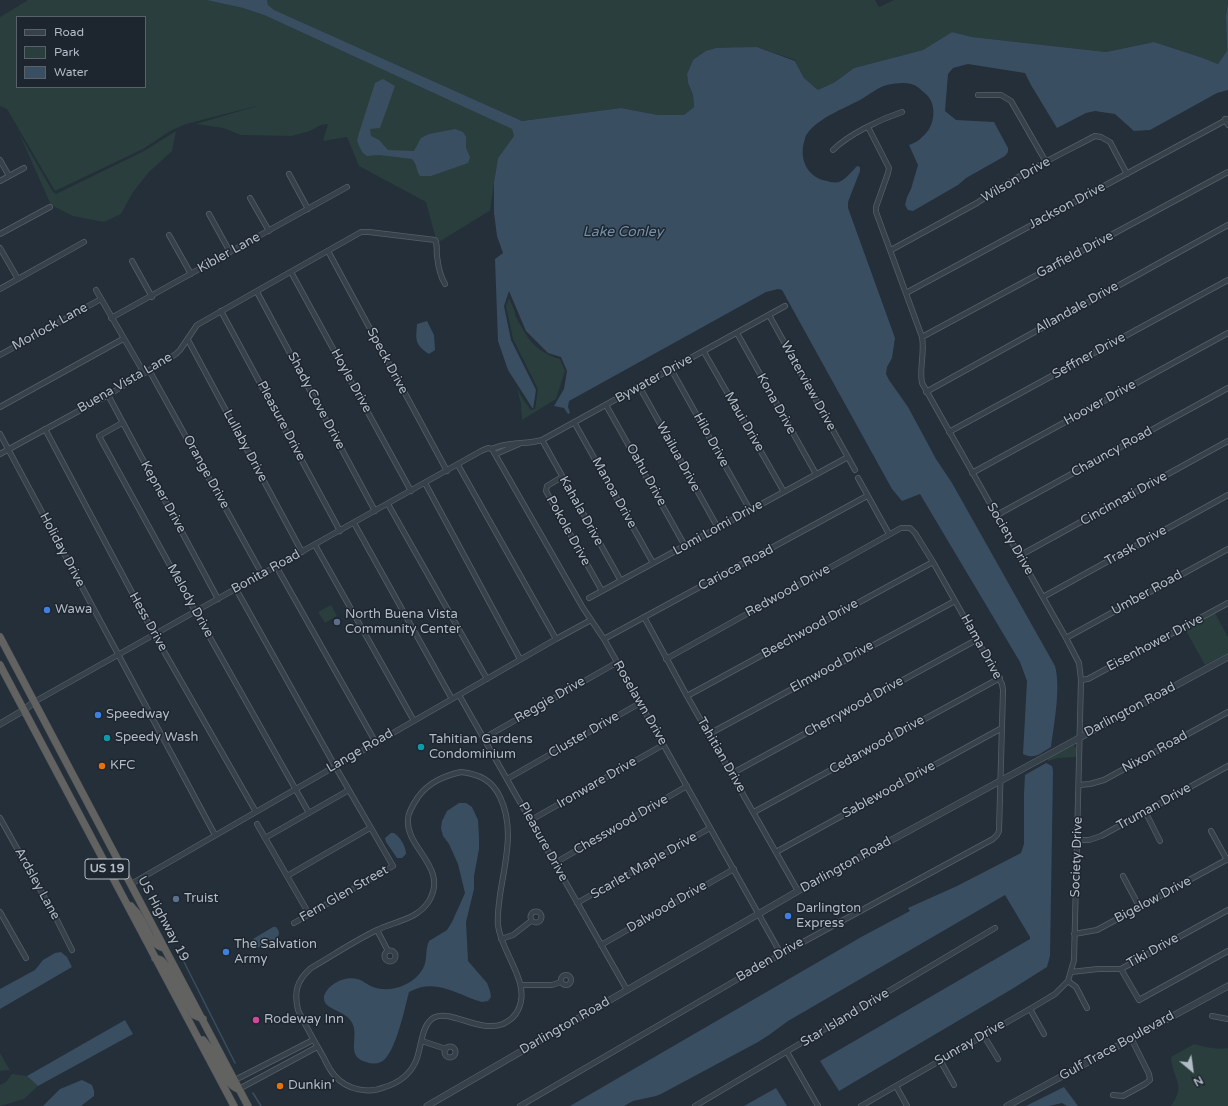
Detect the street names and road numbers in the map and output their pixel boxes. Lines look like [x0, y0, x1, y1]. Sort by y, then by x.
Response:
street label: Wilson Drive [979, 154, 1053, 206]
street label: Jackson Drive [1026, 179, 1108, 233]
street label: Garfield Drive [1034, 228, 1116, 282]
street label: Kibler Lane [195, 229, 263, 277]
street label: Allandale Drive [1033, 279, 1121, 337]
street label: Morlock Lane [10, 300, 90, 354]
street label: Speck Drive [363, 325, 411, 397]
street label: Seffner Drive [1050, 330, 1128, 382]
street label: Waterview Drive [777, 338, 839, 434]
street label: Hoyle Drive [327, 346, 375, 416]
street label: Buena Vista Lane [75, 350, 175, 416]
street label: Shady Cove Drive [284, 350, 348, 452]
street label: Bywater Drive [613, 351, 695, 407]
street label: Kona Drive [753, 371, 799, 437]
street label: Hoover Drive [1061, 377, 1139, 429]
street label: Pleasure Drive [253, 378, 309, 464]
street label: Maui Drive [721, 389, 767, 455]
street label: Lullaby Drive [219, 407, 271, 485]
street label: Hilo Drive [690, 410, 732, 470]
street label: Wailua Drive [653, 420, 703, 494]
street label: Chauncy Road [1069, 423, 1155, 481]
street label: Orange Drive [179, 433, 233, 511]
street label: Oahu Drive [622, 441, 670, 509]
street label: Manoa Drive [588, 455, 640, 531]
street label: Kepner Drive [137, 458, 189, 536]
street label: Cincinnati Drive [1078, 469, 1170, 529]
street label: Kahala Drive [555, 473, 607, 549]
street label: Pokole Drive [542, 493, 594, 569]
street label: Lomi Lomi Drive [671, 497, 765, 559]
street label: Society Drive [983, 500, 1037, 578]
street label: Holiday Drive [36, 510, 88, 590]
street label: Trask Drive [1102, 523, 1170, 569]
street label: Carioca Road [696, 542, 776, 594]
street label: Bonita Road [229, 547, 303, 597]
street label: Redwood Drive [743, 561, 833, 621]
street label: Melody Drive [163, 562, 217, 640]
street label: Umber Road [1109, 567, 1185, 619]
street label: Hess Drive [125, 590, 171, 654]
street label: Beechwood Drive [759, 596, 861, 662]
street label: Eisenhower Drive [1104, 611, 1206, 675]
street label: Hama Drive [957, 612, 1005, 682]
street label: Elmwood Drive [788, 638, 876, 696]
street label: Roselawn Drive [610, 658, 670, 748]
street label: Reggie Drive [512, 673, 588, 727]
street label: Cherrywood Drive [802, 673, 906, 741]
street label: Darlington Road [1082, 679, 1178, 741]
street label: Cluster Drive [546, 708, 622, 762]
street label: Cedarwood Drive [827, 712, 927, 778]
street label: Tahitian Drive [693, 715, 749, 795]
street label: Lange Road [324, 726, 396, 776]
street label: Nixon Road [1120, 728, 1190, 776]
street label: Ironware Drive [555, 754, 639, 812]
street label: Sablewood Drive [840, 758, 938, 822]
street label: Truman Drive [1114, 780, 1194, 834]
street label: Chesswood Drive [571, 792, 671, 858]
street label: Pleasure Drive [515, 800, 571, 884]
street label: Society Drive [1068, 816, 1086, 898]
street label: Scarlet Maple Drive [588, 829, 700, 903]
street label: Darlington Road [798, 834, 894, 896]
street label: Ardsley Lane [11, 845, 63, 923]
road number: US 19 [85, 859, 129, 879]
street label: Fern Glen Street [297, 862, 391, 926]
street label: Bigelow Drive [1112, 873, 1194, 927]
street label: US Highway 19 [134, 874, 192, 964]
street label: Dalwood Drive [624, 878, 710, 936]
street label: Tiki Drive [1124, 930, 1182, 972]
street label: Baden Drive [734, 934, 806, 986]
street label: Star Island Drive [798, 986, 892, 1050]
street label: Darlington Road [517, 994, 613, 1058]
street label: Gulf Trace Boulevard [1057, 1008, 1177, 1084]
street label: Sunray Drive [932, 1017, 1008, 1069]

